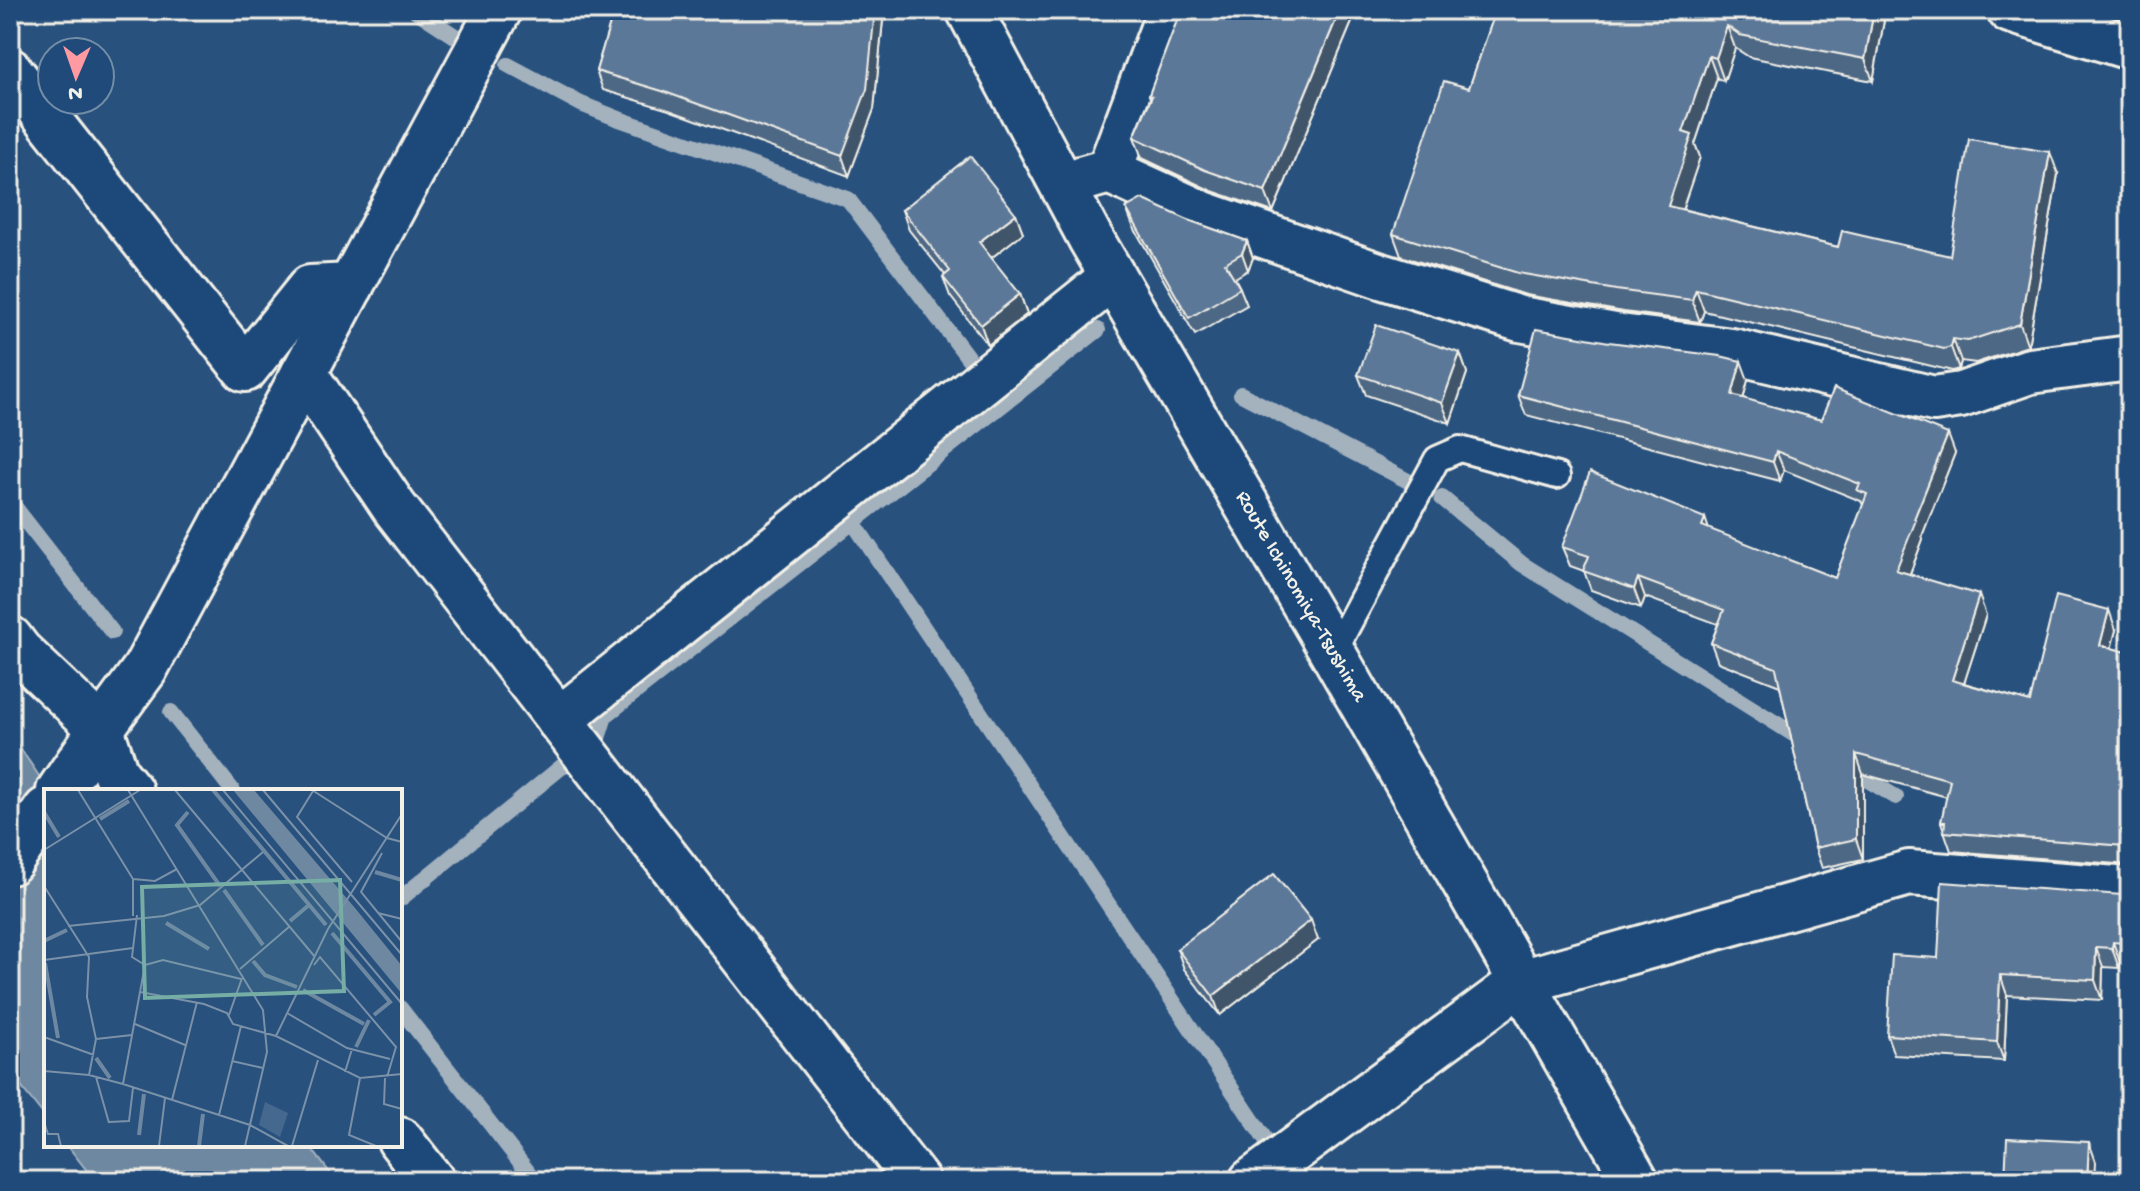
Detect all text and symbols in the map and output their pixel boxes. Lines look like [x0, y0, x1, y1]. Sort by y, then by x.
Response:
north arrow [36, 36, 116, 116]
text: N [68, 79, 83, 105]
street label: Route Ichinomiya-Tsushima [1228, 487, 1372, 708]
inset map [44, 789, 402, 1147]

